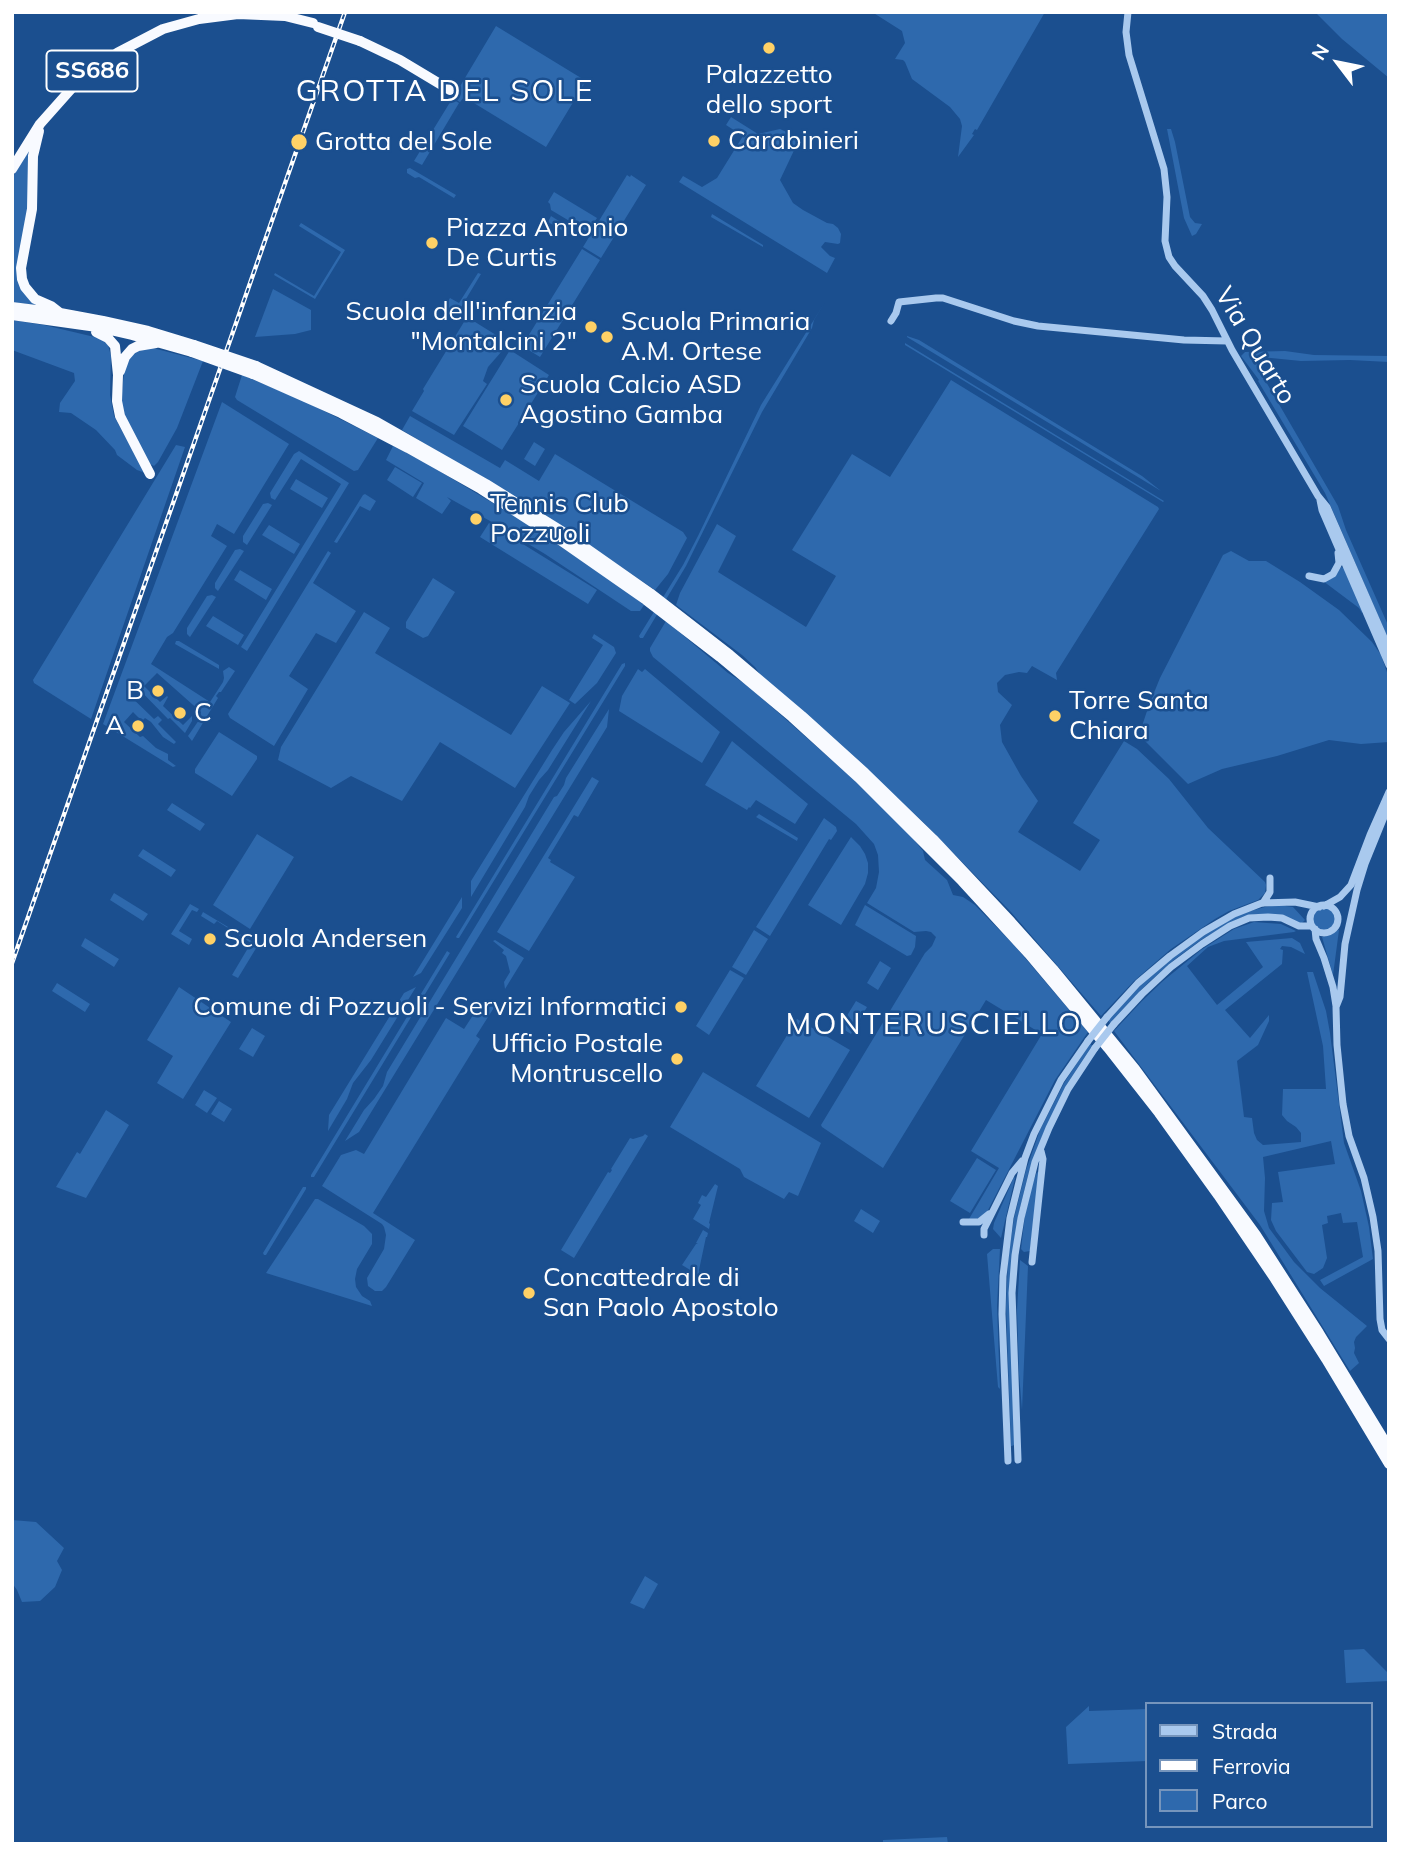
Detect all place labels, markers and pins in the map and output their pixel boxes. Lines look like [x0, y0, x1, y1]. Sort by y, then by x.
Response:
marker: Palazzetto dello sport [761, 40, 777, 56]
place label: Palazzetto dello sport [705, 59, 833, 120]
place label: Carabinieri [728, 125, 859, 157]
place label: Grotta del Sole [315, 126, 492, 158]
marker: Grotta del Sole [289, 132, 309, 152]
marker: Carabinieri [706, 133, 722, 149]
place label: Piazza Antonio De Curtis [446, 212, 628, 274]
marker: Piazza Antonio De Curtis [424, 235, 440, 251]
place label: Scuola dell'infanzia "Montalcini 2" [345, 296, 577, 358]
place label: Scuola Primaria A.M. Ortese [621, 306, 810, 368]
marker: Scuola dell'infanzia "Montalcini 2" [583, 319, 599, 335]
marker: Scuola Primaria A.M. Ortese [599, 329, 615, 345]
place label: Scuola Calcio ASD Agostino Gamba [520, 369, 742, 430]
marker: Scuola Calcio ASD Agostino Gamba [498, 392, 514, 408]
place label: Tennis Club Pozzuoli [490, 488, 629, 550]
marker: Tennis Club Pozzuoli [468, 511, 484, 527]
place label: B [126, 675, 144, 707]
marker: B [150, 683, 166, 699]
place label: Torre Santa Chiara [1069, 685, 1209, 746]
place label: C [194, 697, 212, 729]
marker: C [172, 705, 188, 721]
marker: Torre Santa Chiara [1047, 708, 1063, 724]
place label: A [105, 710, 124, 742]
marker: A [130, 718, 146, 734]
place label: Scuola Andersen [224, 923, 427, 955]
marker: Scuola Andersen [202, 931, 218, 947]
place label: Comune di Pozzuoli - Servizi Informatici [193, 991, 667, 1023]
marker: Comune di Pozzuoli - Servizi Informatici [673, 999, 689, 1015]
place label: Ufficio Postale Montruscello [491, 1028, 663, 1090]
marker: Ufficio Postale Montruscello [669, 1051, 685, 1067]
place label: Concattedrale di San Paolo Apostolo [543, 1262, 779, 1324]
marker: Concattedrale di San Paolo Apostolo [521, 1285, 537, 1301]

